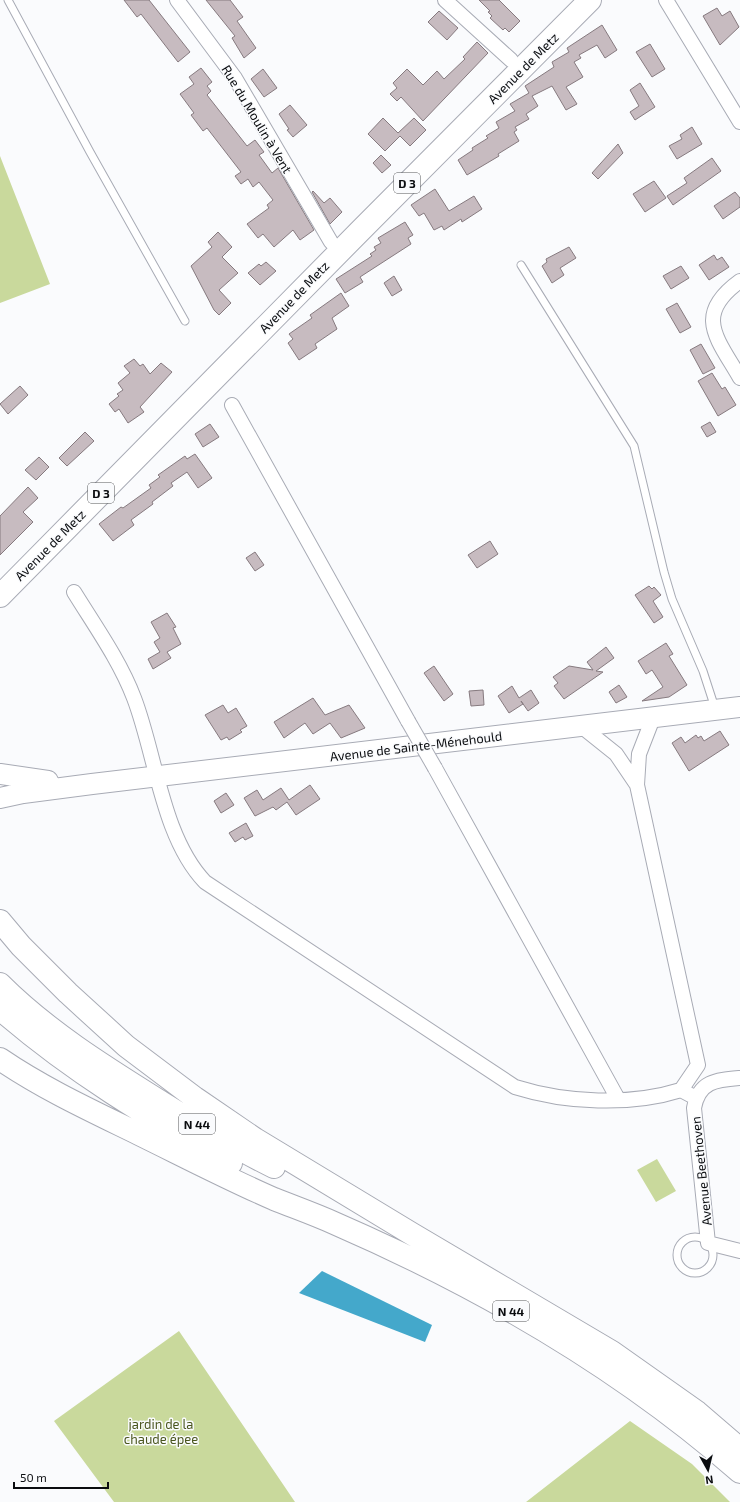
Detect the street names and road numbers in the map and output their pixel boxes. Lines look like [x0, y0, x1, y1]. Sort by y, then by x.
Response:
street label: Avenue de Metz [484, 29, 562, 107]
street label: Rue du Moulin à Vent [218, 62, 296, 176]
road number: D 3 [394, 173, 420, 193]
street label: Avenue de Metz [256, 258, 332, 336]
road number: D 3 [88, 483, 114, 503]
street label: Avenue de Metz [11, 506, 89, 584]
street label: Avenue de Sainte-Ménehould [329, 727, 503, 765]
road number: N 44 [179, 1114, 215, 1134]
street label: Avenue Beethoven [687, 1116, 715, 1226]
road number: N 44 [493, 1301, 529, 1321]

